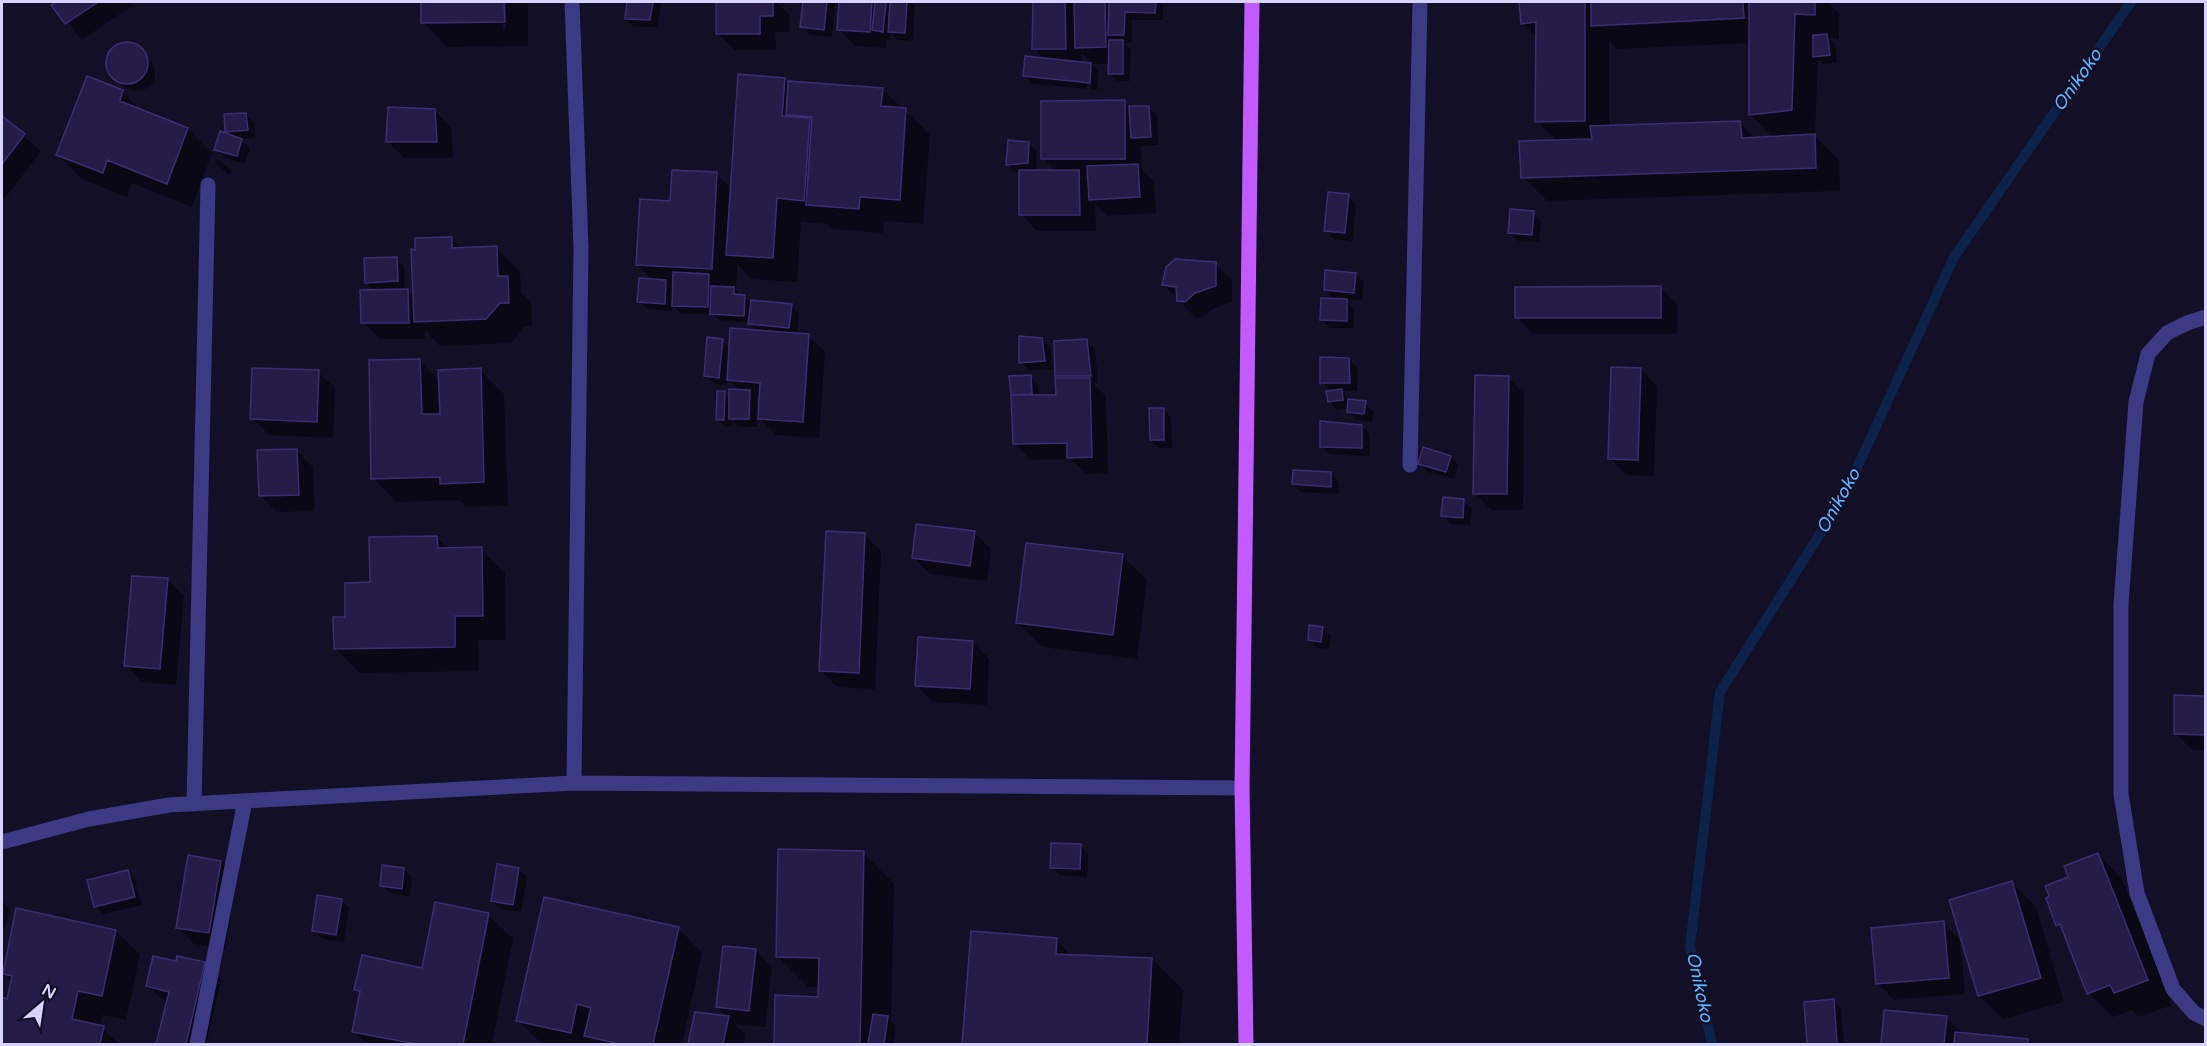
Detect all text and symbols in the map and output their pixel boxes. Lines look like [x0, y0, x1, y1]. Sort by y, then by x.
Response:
water label: Onikoko [2048, 44, 2107, 115]
water label: Onikoko [1811, 464, 1865, 537]
water label: Onikoko [1682, 950, 1718, 1025]
north arrow [12, 974, 72, 1034]
text: N [38, 980, 59, 1004]

